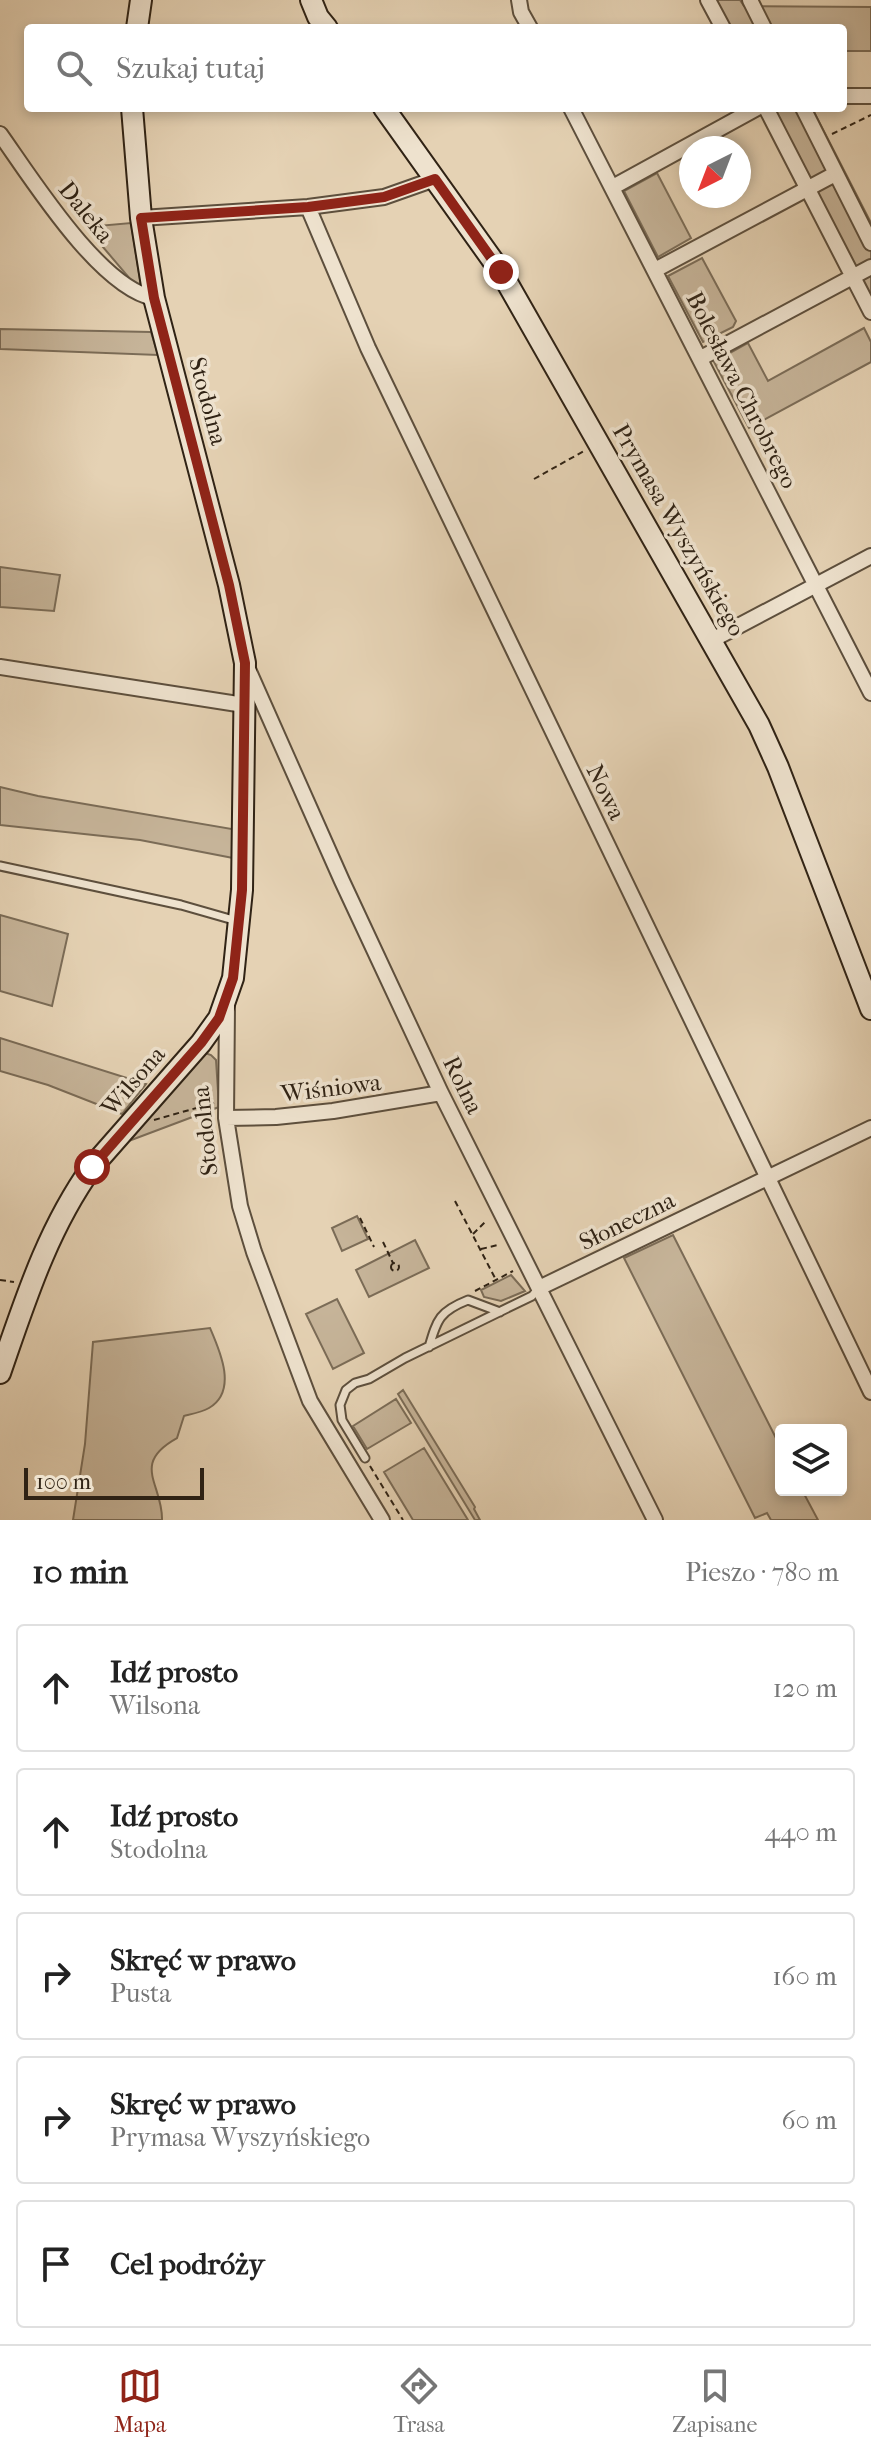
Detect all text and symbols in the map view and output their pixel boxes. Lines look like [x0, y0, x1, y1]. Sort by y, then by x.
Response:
search box [24, 24, 847, 112]
icon: search [52, 46, 96, 90]
text: Szukaj tutaj [116, 51, 265, 86]
north arrow [679, 136, 751, 208]
street label: Daleka [53, 176, 120, 249]
route end [483, 254, 519, 290]
street label: Bolesława Chrobrego [680, 287, 804, 493]
street label: Stodolna [183, 354, 233, 449]
street label: Prymasa Wyszyńskiego [607, 419, 751, 641]
street label: Nowa [581, 760, 632, 825]
street label: Wilsona [95, 1040, 171, 1122]
street label: Rolna [437, 1052, 489, 1119]
street label: Wiśniowa [278, 1068, 384, 1108]
street label: Stodolna [186, 1084, 224, 1177]
route start [74, 1149, 110, 1185]
street label: Słoneczna [575, 1185, 680, 1256]
map controls [775, 1424, 847, 1496]
button: layers [775, 1424, 847, 1496]
scale bar [24, 1464, 204, 1500]
text: 100 m [36, 1469, 91, 1495]
text: 10 min [32, 1552, 128, 1592]
text: Pieszo · 780 m [685, 1557, 839, 1588]
text: Idź prosto [110, 1655, 238, 1690]
icon: ahead [34, 1666, 78, 1710]
text: 120 m [773, 1673, 837, 1704]
text: Wilsona [110, 1690, 200, 1721]
text: Idź prosto [110, 1799, 238, 1834]
icon: ahead [34, 1810, 78, 1854]
text: 440 m [765, 1817, 837, 1848]
text: Stodolna [110, 1834, 207, 1865]
text: Skręć w prawo [110, 1943, 296, 1978]
icon: right [34, 1954, 78, 1998]
text: 160 m [772, 1961, 837, 1992]
text: Pusta [110, 1978, 171, 2009]
text: Skręć w prawo [110, 2087, 296, 2122]
icon: right [34, 2098, 78, 2142]
text: 60 m [781, 2105, 837, 2136]
text: Prymasa Wyszyńskiego [110, 2122, 370, 2153]
icon: arrive [34, 2242, 78, 2286]
text: Cel podróży [110, 2247, 264, 2282]
tab: Mapa [114, 2364, 166, 2438]
tab: Trasa [394, 2364, 445, 2438]
tab: Zapisane [672, 2364, 757, 2438]

